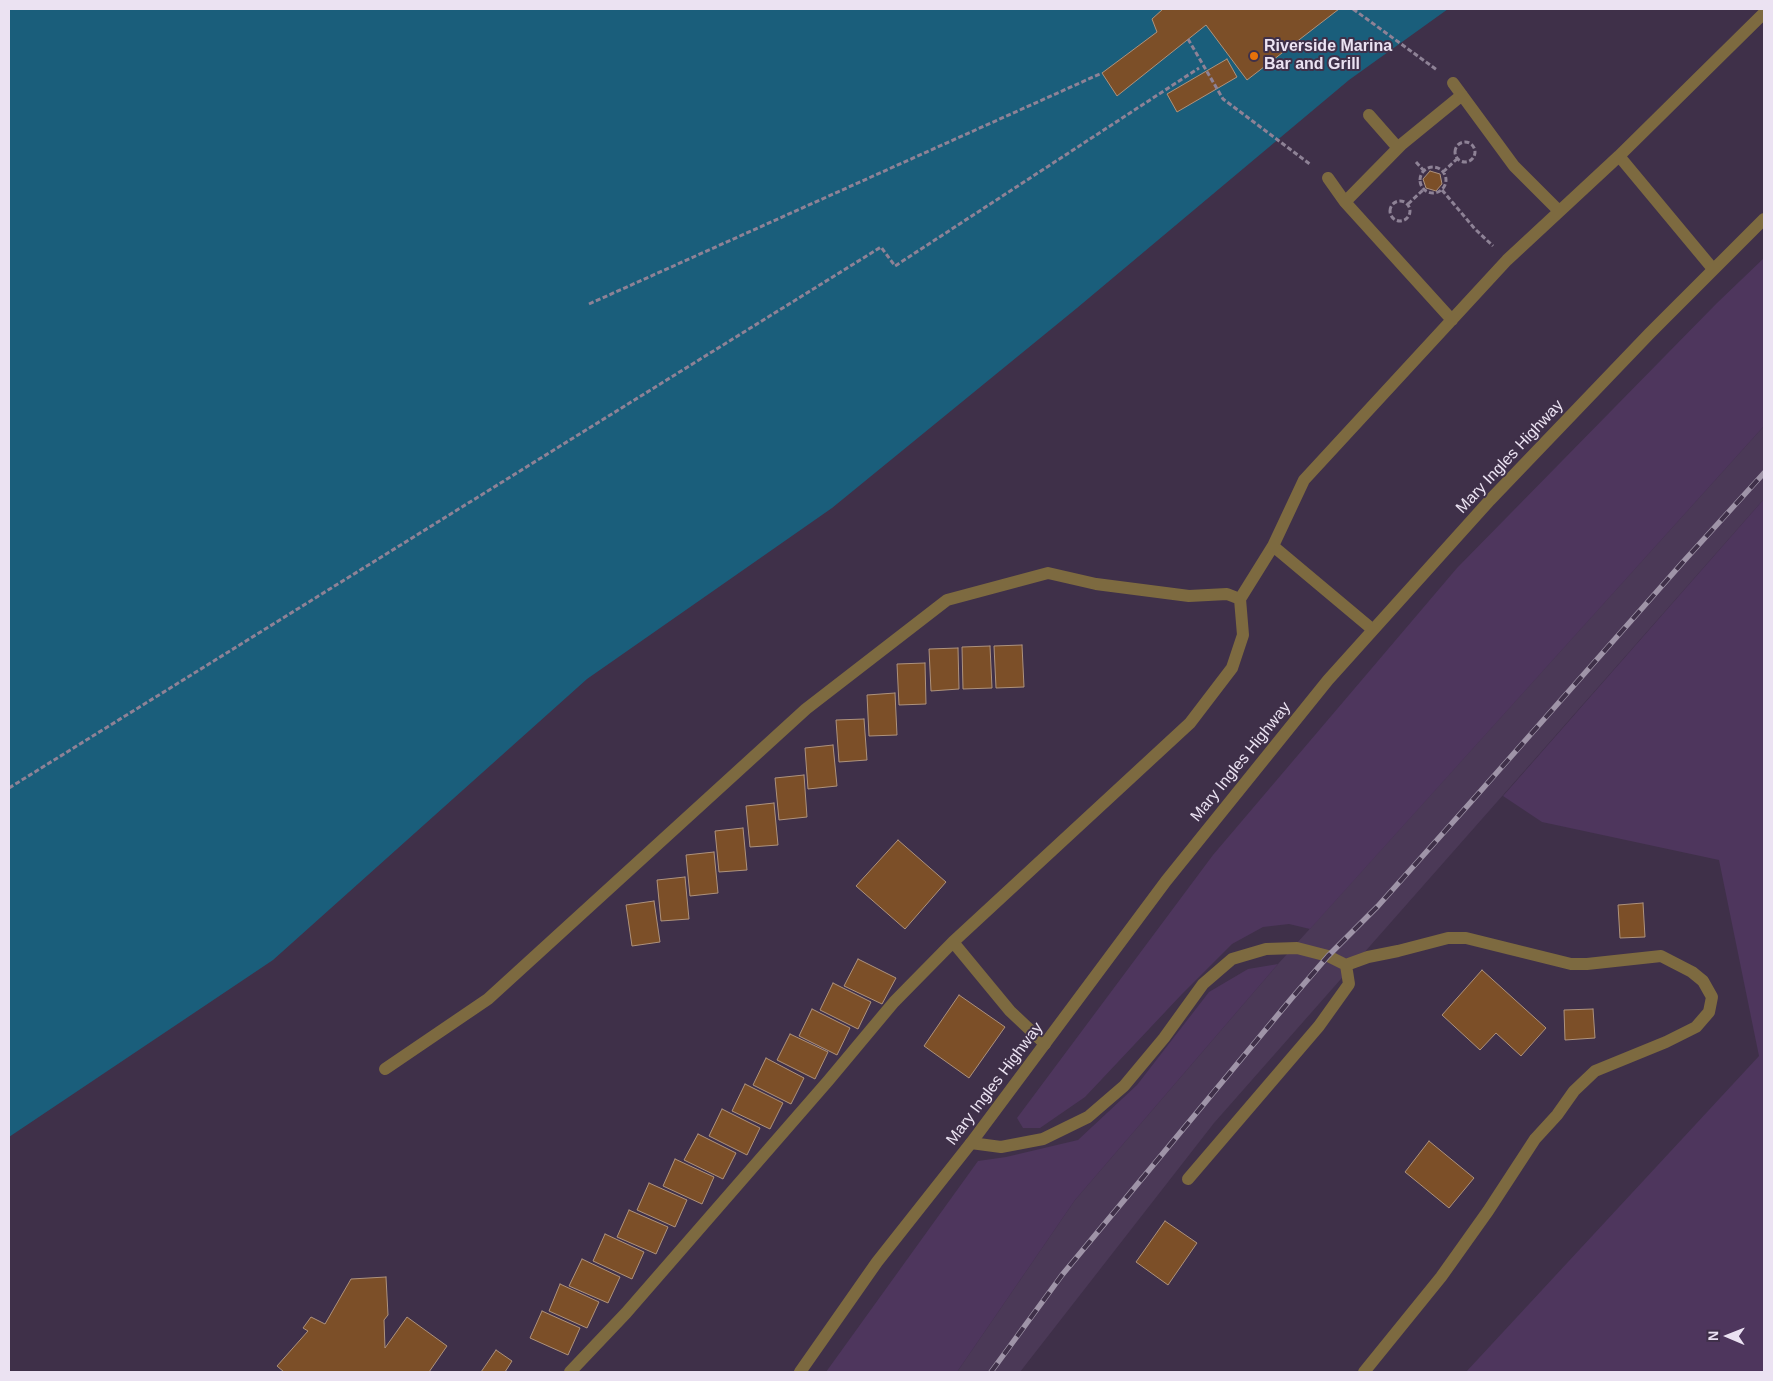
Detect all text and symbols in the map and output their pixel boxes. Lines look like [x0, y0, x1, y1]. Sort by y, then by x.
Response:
place label: Riverside Marina Bar and Grill [1264, 37, 1392, 75]
marker: Riverside Marina Bar and Grill [1248, 50, 1260, 62]
street label: Mary Ingles Highway [1452, 396, 1568, 518]
street label: Mary Ingles Highway [1187, 698, 1295, 826]
street label: Mary Ingles Highway [943, 1019, 1047, 1149]
north arrow [1703, 1311, 1753, 1361]
text: N [1705, 1331, 1721, 1341]

